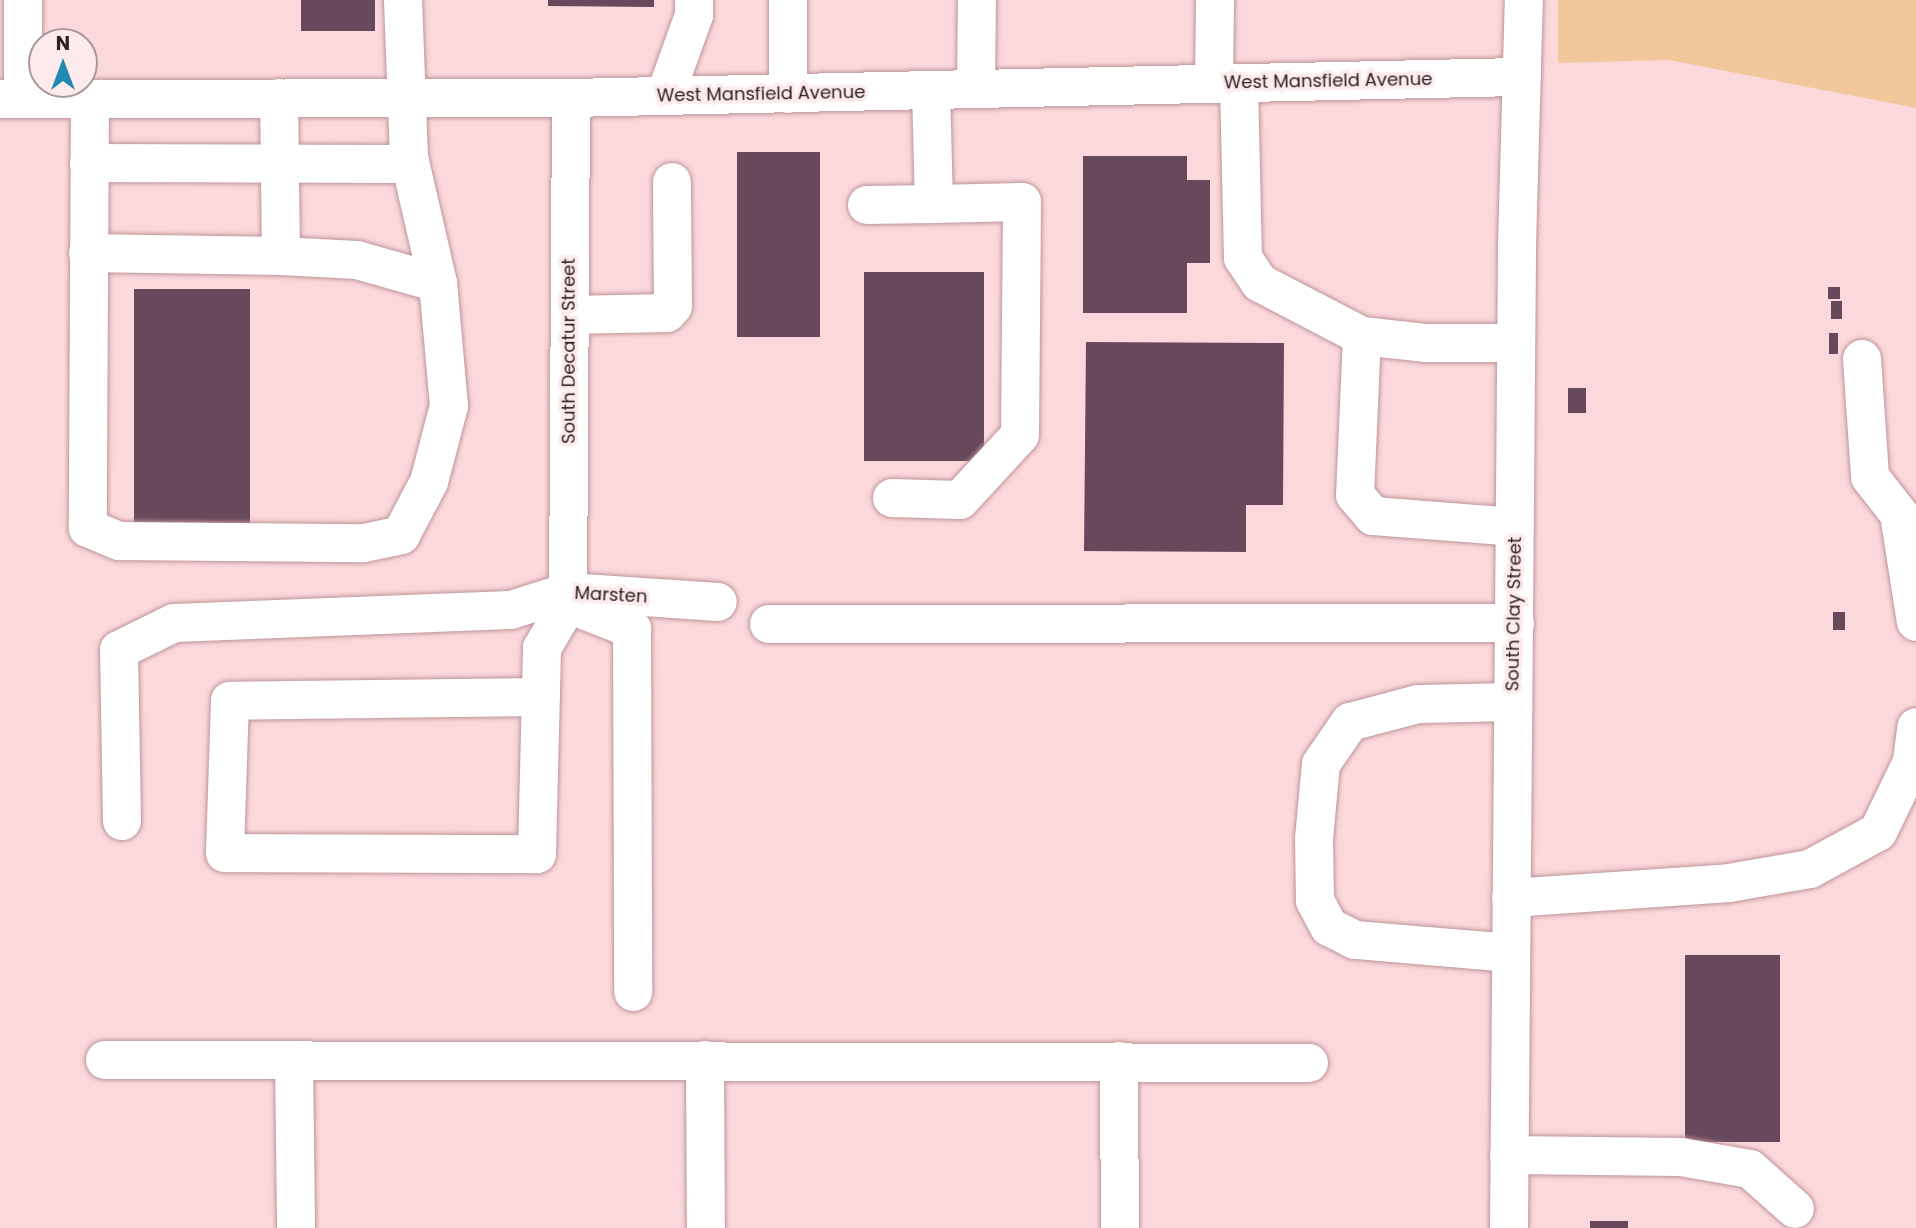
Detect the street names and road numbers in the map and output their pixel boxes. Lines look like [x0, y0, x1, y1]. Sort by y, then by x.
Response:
street label: West Mansfield Avenue [1224, 68, 1432, 94]
street label: West Mansfield Avenue [657, 81, 865, 107]
street label: South Decatur Street [558, 258, 580, 444]
street label: South Clay Street [1502, 537, 1526, 691]
street label: Marsten [574, 582, 648, 608]

